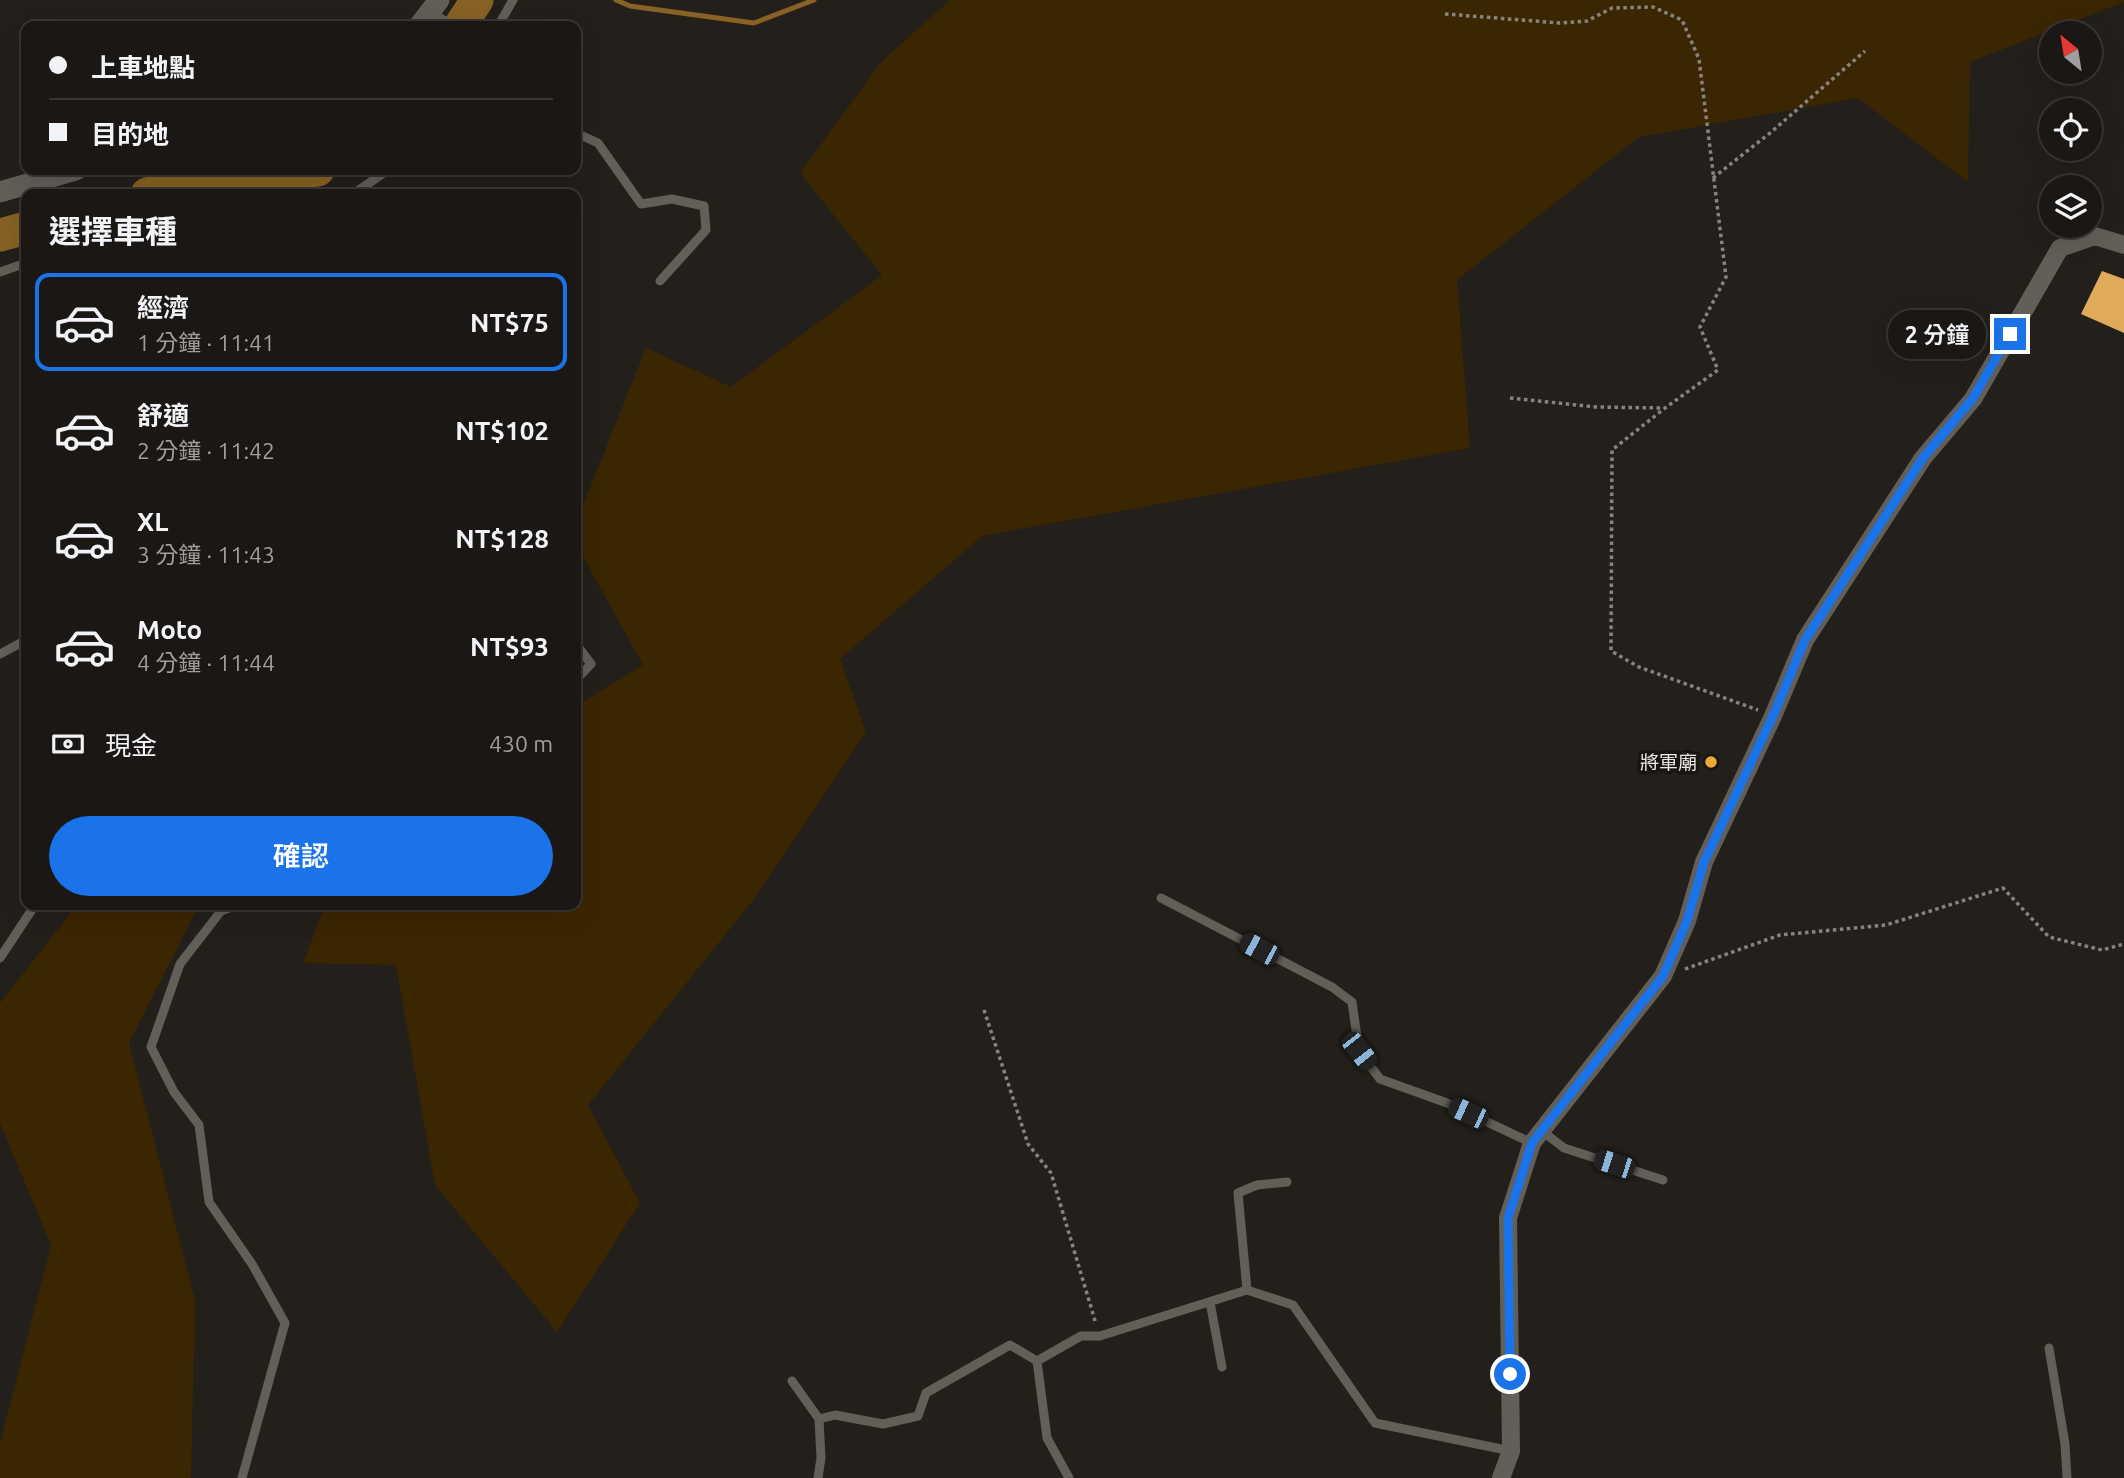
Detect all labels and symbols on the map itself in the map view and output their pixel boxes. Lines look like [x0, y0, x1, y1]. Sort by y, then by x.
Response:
north arrow [2039, 21, 2102, 84]
callout: 2 分鐘 [1888, 310, 1986, 358]
route end [1994, 318, 2026, 350]
place label: 將軍廟 [1640, 751, 1697, 773]
marker: 將軍廟 [1703, 754, 1719, 770]
car [1236, 930, 1283, 968]
car [1338, 1028, 1381, 1074]
car [1445, 1095, 1492, 1131]
car [1591, 1148, 1638, 1180]
route start [1494, 1358, 1526, 1390]

